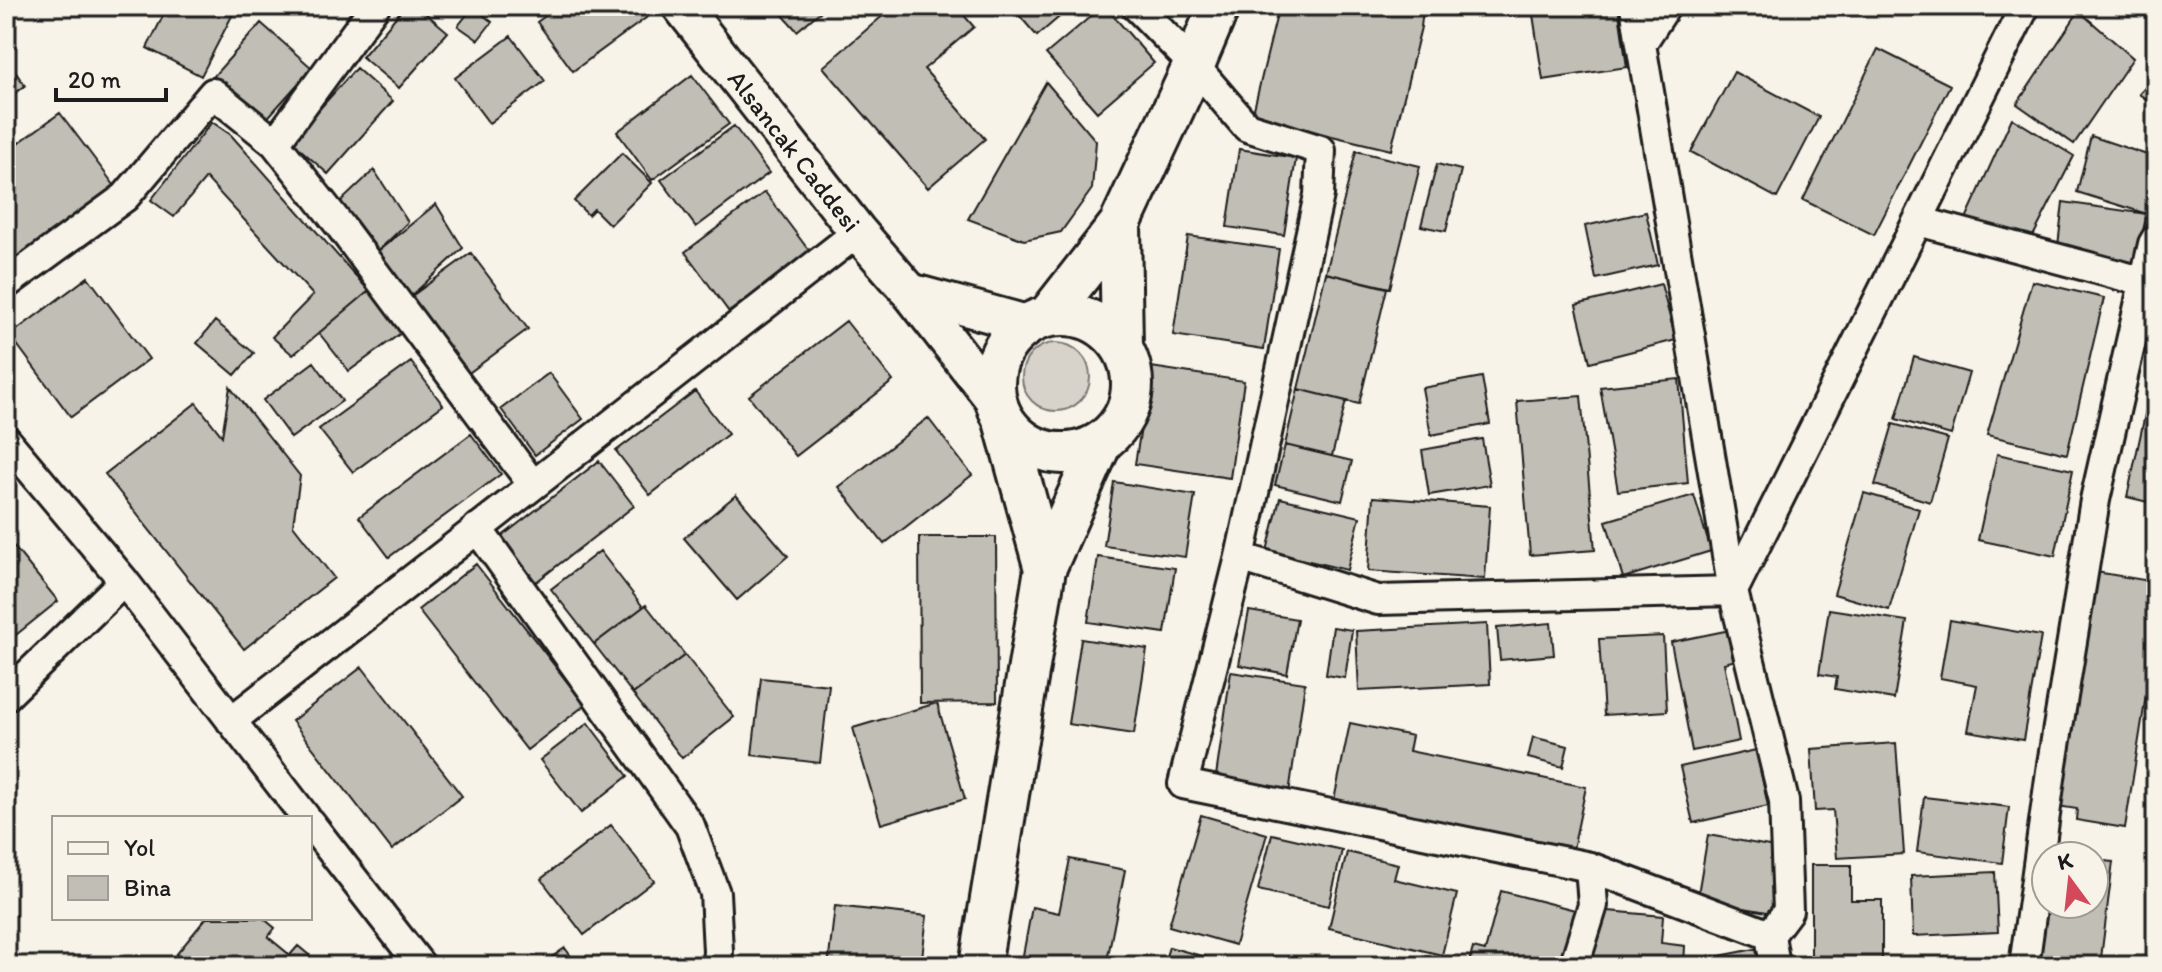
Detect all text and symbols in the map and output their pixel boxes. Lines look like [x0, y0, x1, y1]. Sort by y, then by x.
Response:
scale bar [56, 52, 166, 102]
street label: Alsancak Caddesi [721, 63, 868, 238]
text: 20 m [68, 65, 121, 94]
legend [52, 816, 312, 920]
text: Yol [124, 833, 155, 862]
north arrow [2030, 840, 2110, 920]
text: K [2055, 846, 2076, 876]
text: Bina [124, 873, 171, 902]

